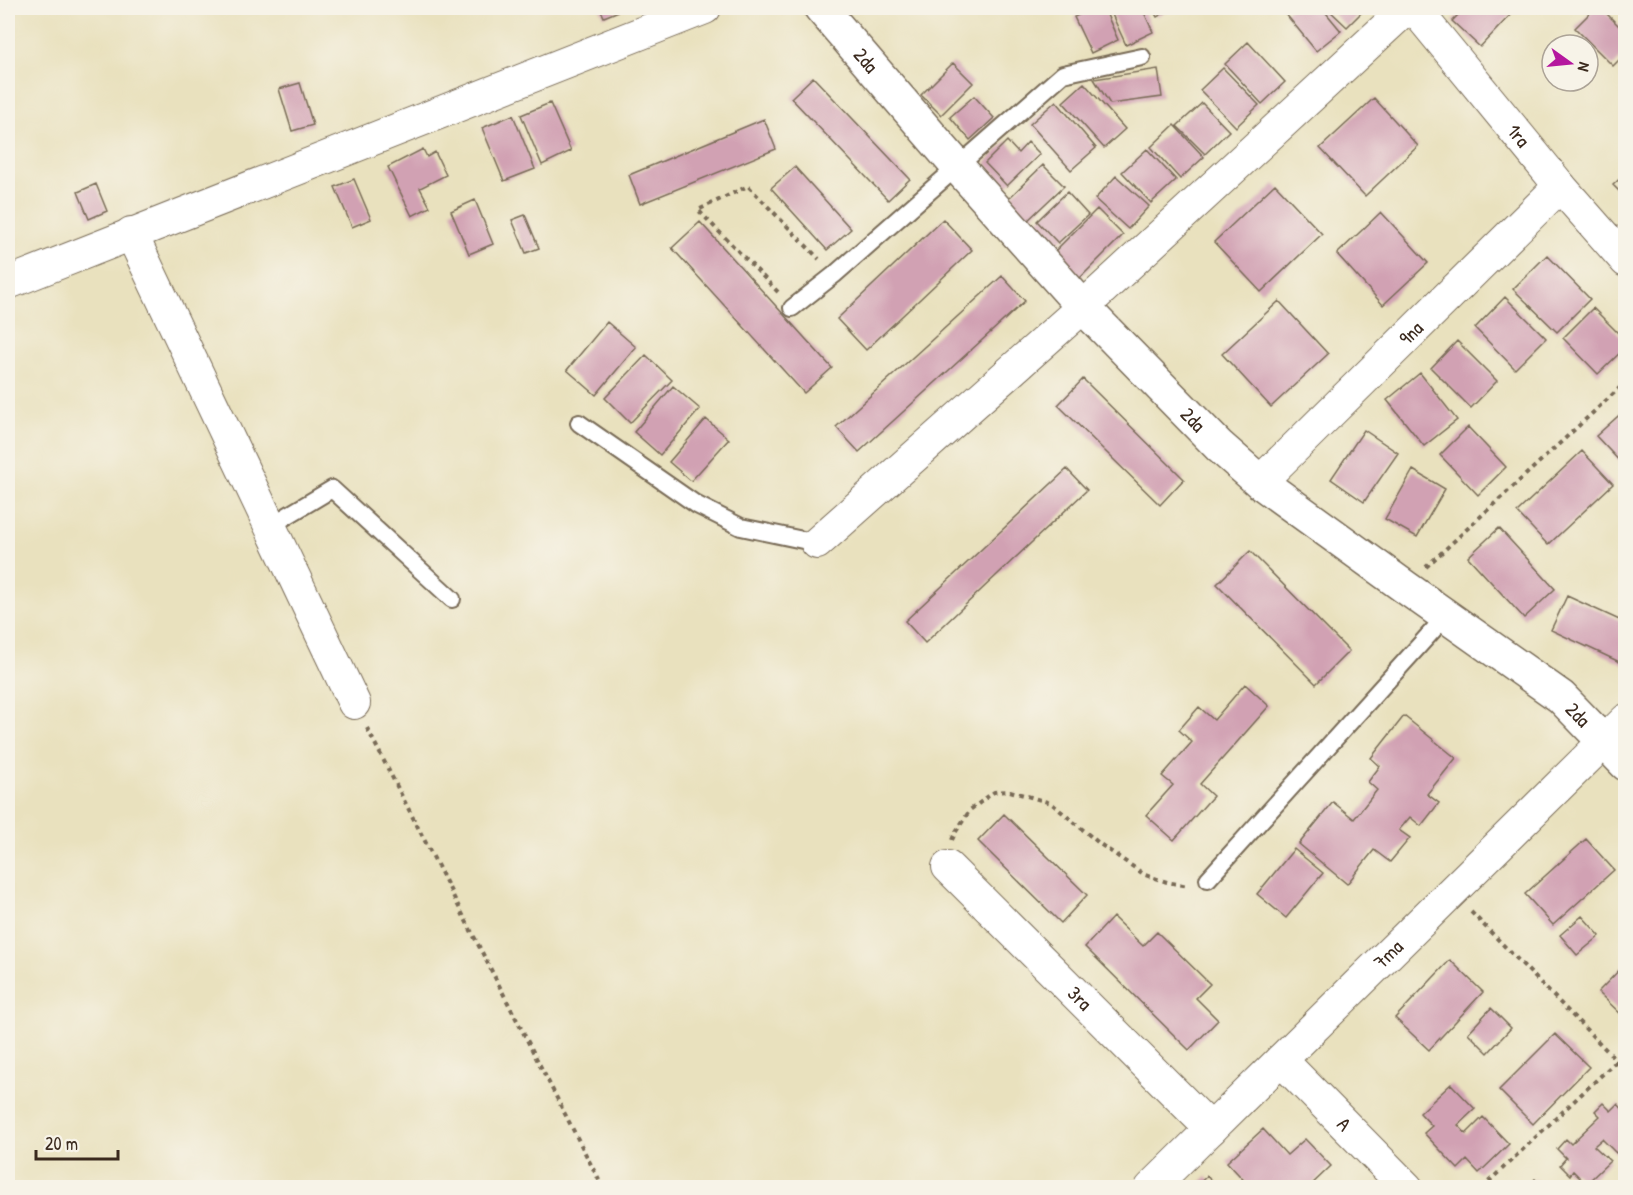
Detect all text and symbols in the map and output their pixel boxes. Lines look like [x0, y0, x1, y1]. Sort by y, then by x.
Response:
north arrow [1540, 33, 1600, 93]
street label: 2da [848, 42, 885, 78]
text: N [1573, 60, 1596, 74]
street label: 1ra [1501, 118, 1537, 153]
street label: 9na [1392, 315, 1429, 351]
street label: 2da [1175, 401, 1212, 438]
street label: 2da [1560, 696, 1597, 733]
street label: 7ma [1367, 933, 1409, 975]
street label: 3ra [1062, 980, 1098, 1016]
street label: A [1331, 1111, 1358, 1137]
scale bar [36, 1123, 118, 1161]
text: 20 m [45, 1131, 78, 1156]

